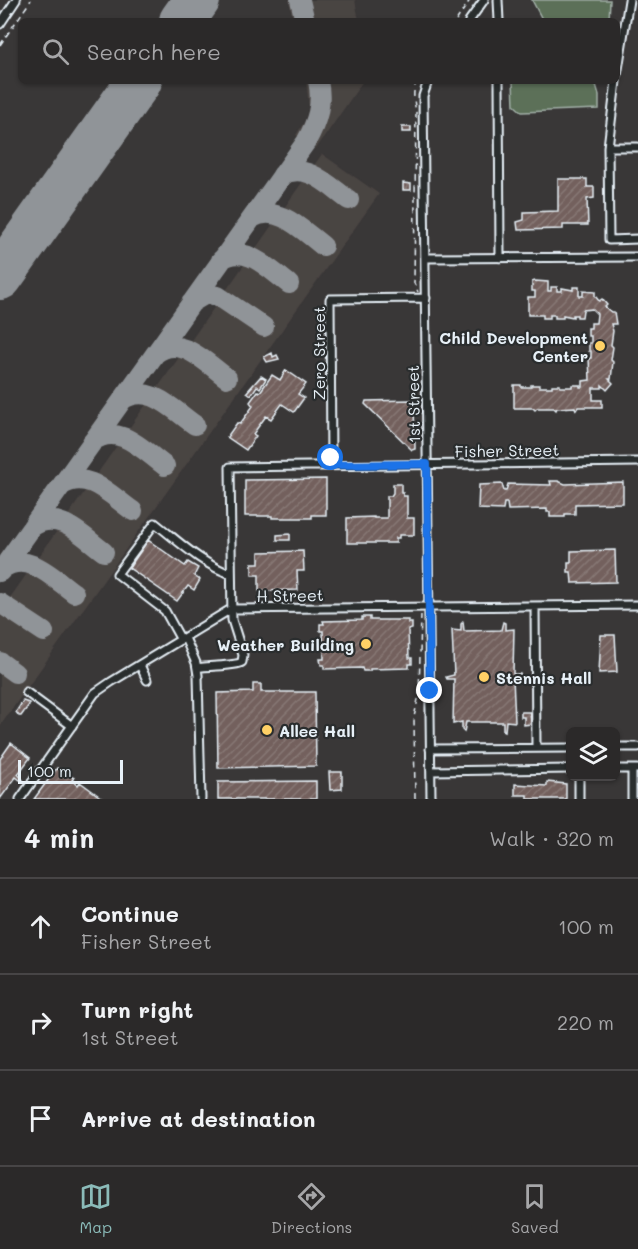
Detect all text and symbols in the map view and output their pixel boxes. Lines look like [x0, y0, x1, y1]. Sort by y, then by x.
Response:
search box [18, 18, 620, 84]
icon: search [39, 35, 72, 68]
text: Search here [87, 37, 221, 66]
street label: Zero Street [308, 306, 329, 400]
place label: Child Development Center [439, 327, 588, 366]
marker: Child Development Center [593, 339, 607, 353]
street label: 1st Street [402, 365, 424, 443]
street label: Fisher Street [455, 439, 559, 461]
route start [317, 444, 343, 470]
street label: H Street [256, 584, 324, 606]
place label: Weather Building [217, 634, 354, 655]
marker: Weather Building [359, 637, 373, 651]
place label: Stennis Hall [496, 667, 592, 688]
marker: Stennis Hall [477, 670, 491, 684]
route end [416, 677, 442, 703]
place label: Allee Hall [279, 720, 355, 741]
marker: Allee Hall [260, 723, 274, 737]
map controls [566, 727, 620, 781]
button: layers [566, 727, 620, 781]
scale bar [18, 757, 123, 784]
text: 100 m [27, 760, 72, 781]
text: 4 min [24, 821, 94, 855]
text: Walk · 320 m [489, 825, 614, 851]
text: Continue [81, 899, 179, 928]
icon: ahead [24, 910, 57, 943]
text: 100 m [558, 913, 614, 939]
text: Fisher Street [81, 928, 212, 954]
text: Turn right [81, 995, 193, 1024]
icon: right [24, 1006, 57, 1039]
text: 220 m [557, 1009, 614, 1035]
text: 1st Street [81, 1024, 179, 1050]
icon: arrive [24, 1102, 57, 1135]
text: Arrive at destination [81, 1104, 316, 1133]
tab: Map [79, 1180, 112, 1237]
tab: Directions [271, 1180, 352, 1237]
tab: Saved [511, 1180, 559, 1237]

